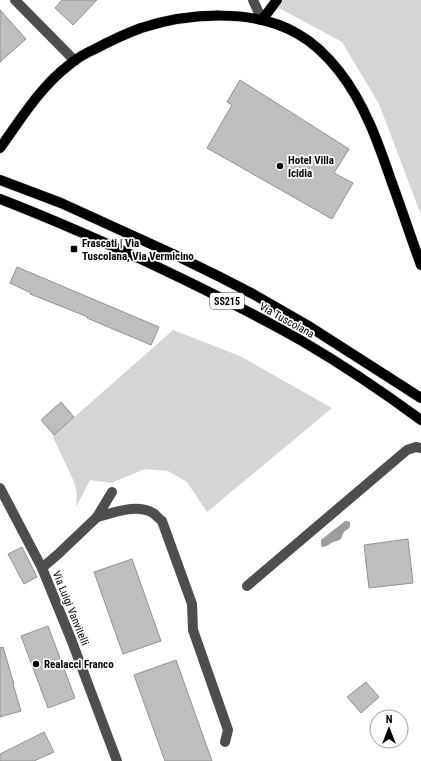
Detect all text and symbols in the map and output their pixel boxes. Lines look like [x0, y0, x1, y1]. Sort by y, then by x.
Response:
place label: Hotel Villa Icidia [288, 154, 334, 180]
marker: Hotel Villa Icidia [275, 161, 285, 171]
place label: Frascati | Via Tuscolana, Via Vermicino [82, 237, 194, 263]
marker: Frascati | Via Tuscolana, Via Vermicino [69, 244, 79, 254]
road number: SS215 [210, 293, 244, 309]
street label: Via Tuscolana [257, 300, 317, 341]
street label: Via Luigi Vanvitelli [50, 569, 91, 647]
place label: Realacci Franco [44, 658, 114, 671]
marker: Realacci Franco [31, 659, 41, 669]
north arrow [369, 709, 409, 749]
text: N [386, 713, 393, 726]

